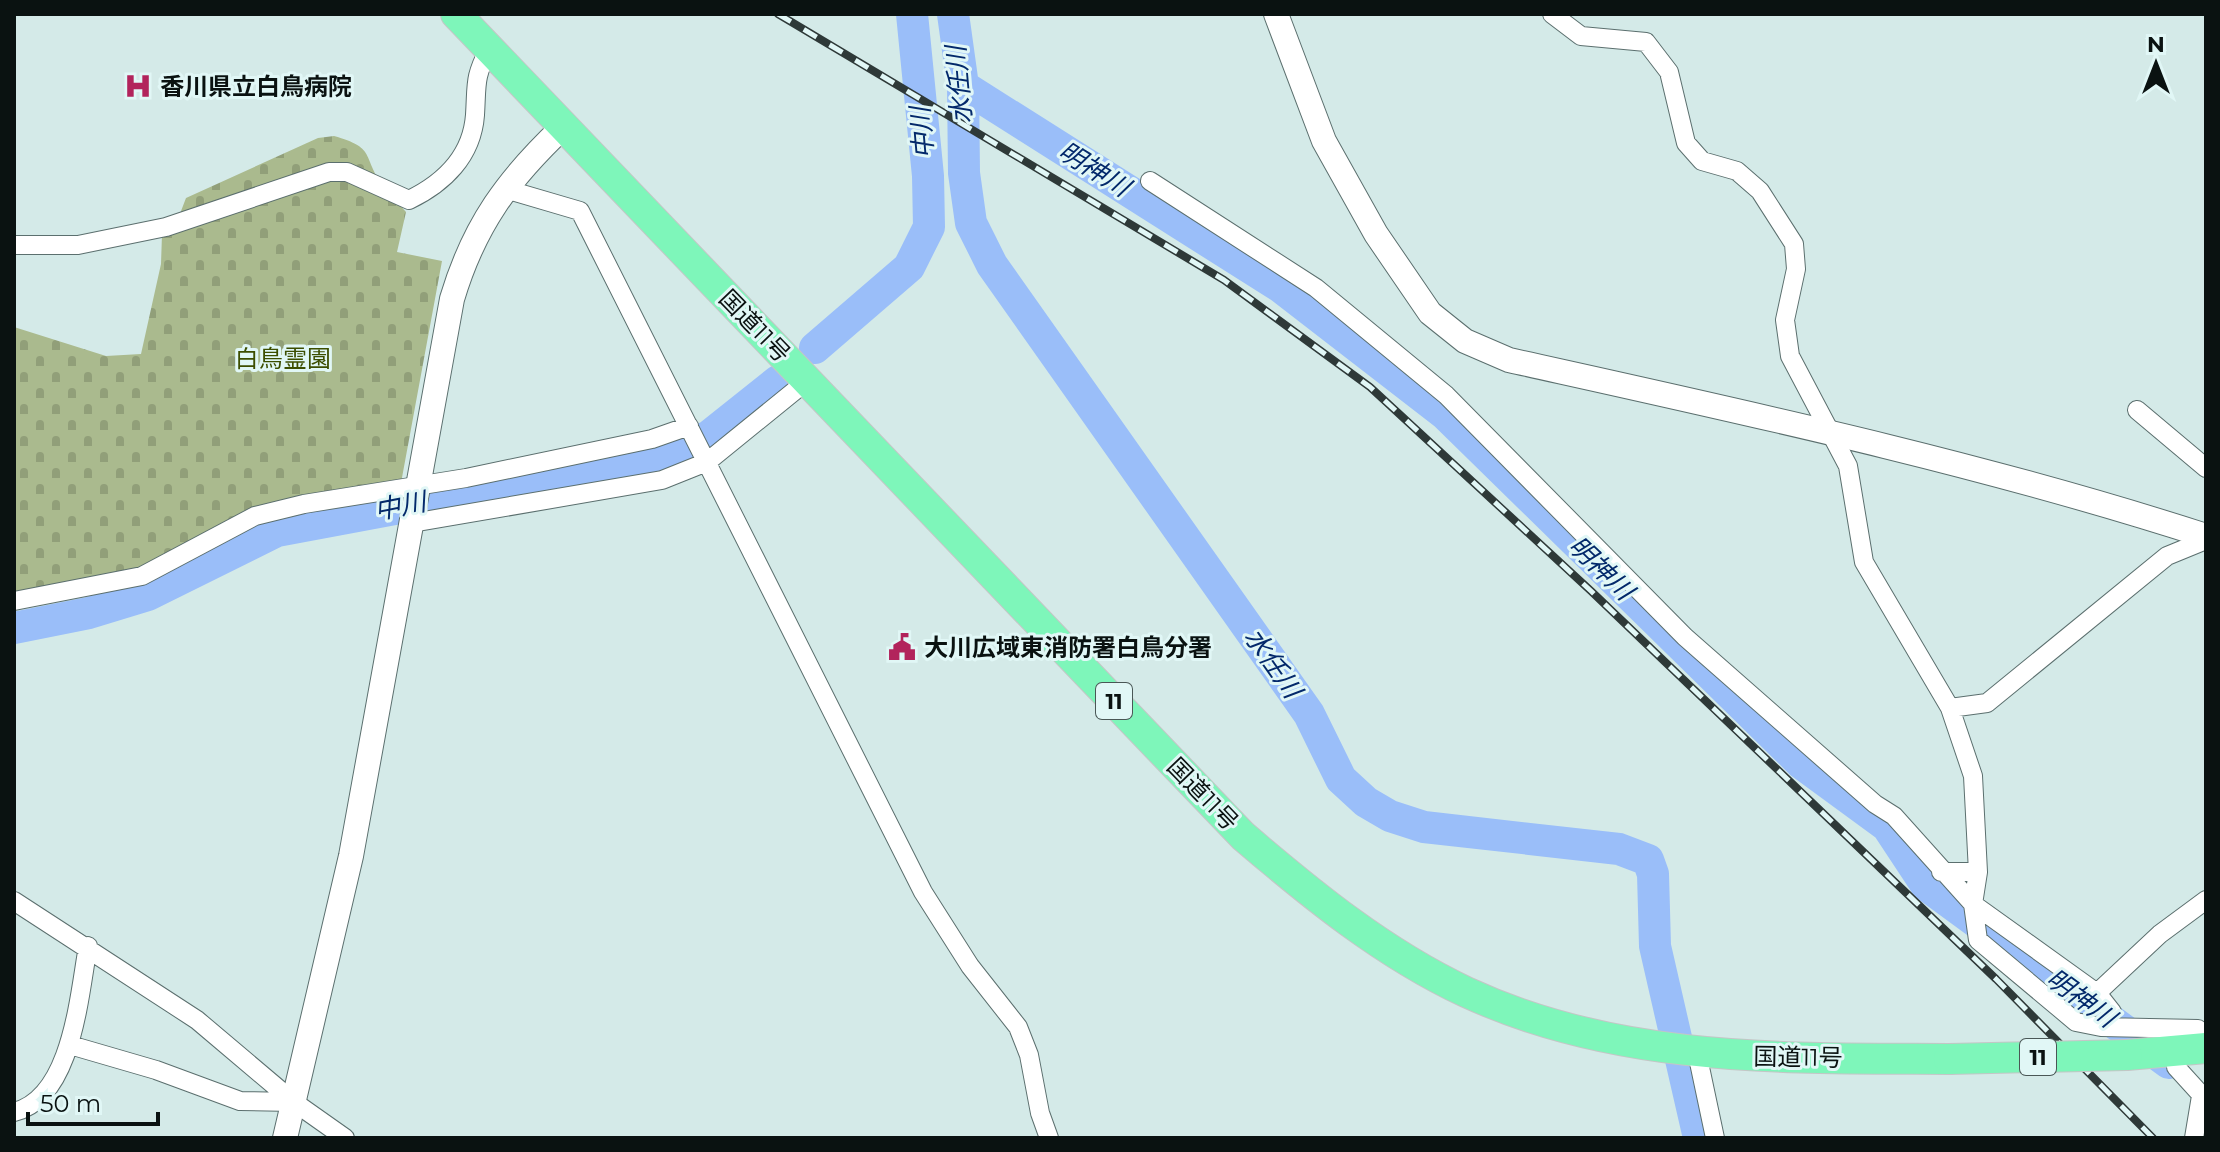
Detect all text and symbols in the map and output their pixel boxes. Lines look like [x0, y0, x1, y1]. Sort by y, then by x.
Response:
north arrow [2116, 24, 2196, 104]
text: N [2147, 31, 2165, 58]
water label: 水任川 [939, 42, 978, 125]
hospital icon: 香川県立白鳥病院 [123, 71, 153, 101]
place label: 香川県立白鳥病院 [160, 72, 352, 101]
water label: 中川 [904, 103, 940, 160]
water label: 明神川 [1052, 135, 1138, 205]
street label: 国道11号 [714, 284, 796, 368]
park label: 白鳥霊園 [235, 344, 331, 373]
water label: 中川 [371, 485, 432, 527]
water label: 明神川 [1562, 529, 1642, 609]
water label: 水任川 [1238, 622, 1310, 707]
public building icon: 大川広域東消防署白鳥分署 [887, 632, 917, 662]
place label: 大川広域東消防署白鳥分署 [924, 633, 1212, 662]
road number: 11 [1096, 683, 1132, 719]
street label: 国道11号 [1162, 752, 1244, 836]
water label: 明神川 [2040, 962, 2124, 1036]
road number: 11 [2020, 1039, 2056, 1075]
street label: 国道11号 [1753, 1042, 1843, 1072]
scale bar [28, 1076, 158, 1126]
text: 50 m [40, 1089, 101, 1118]

